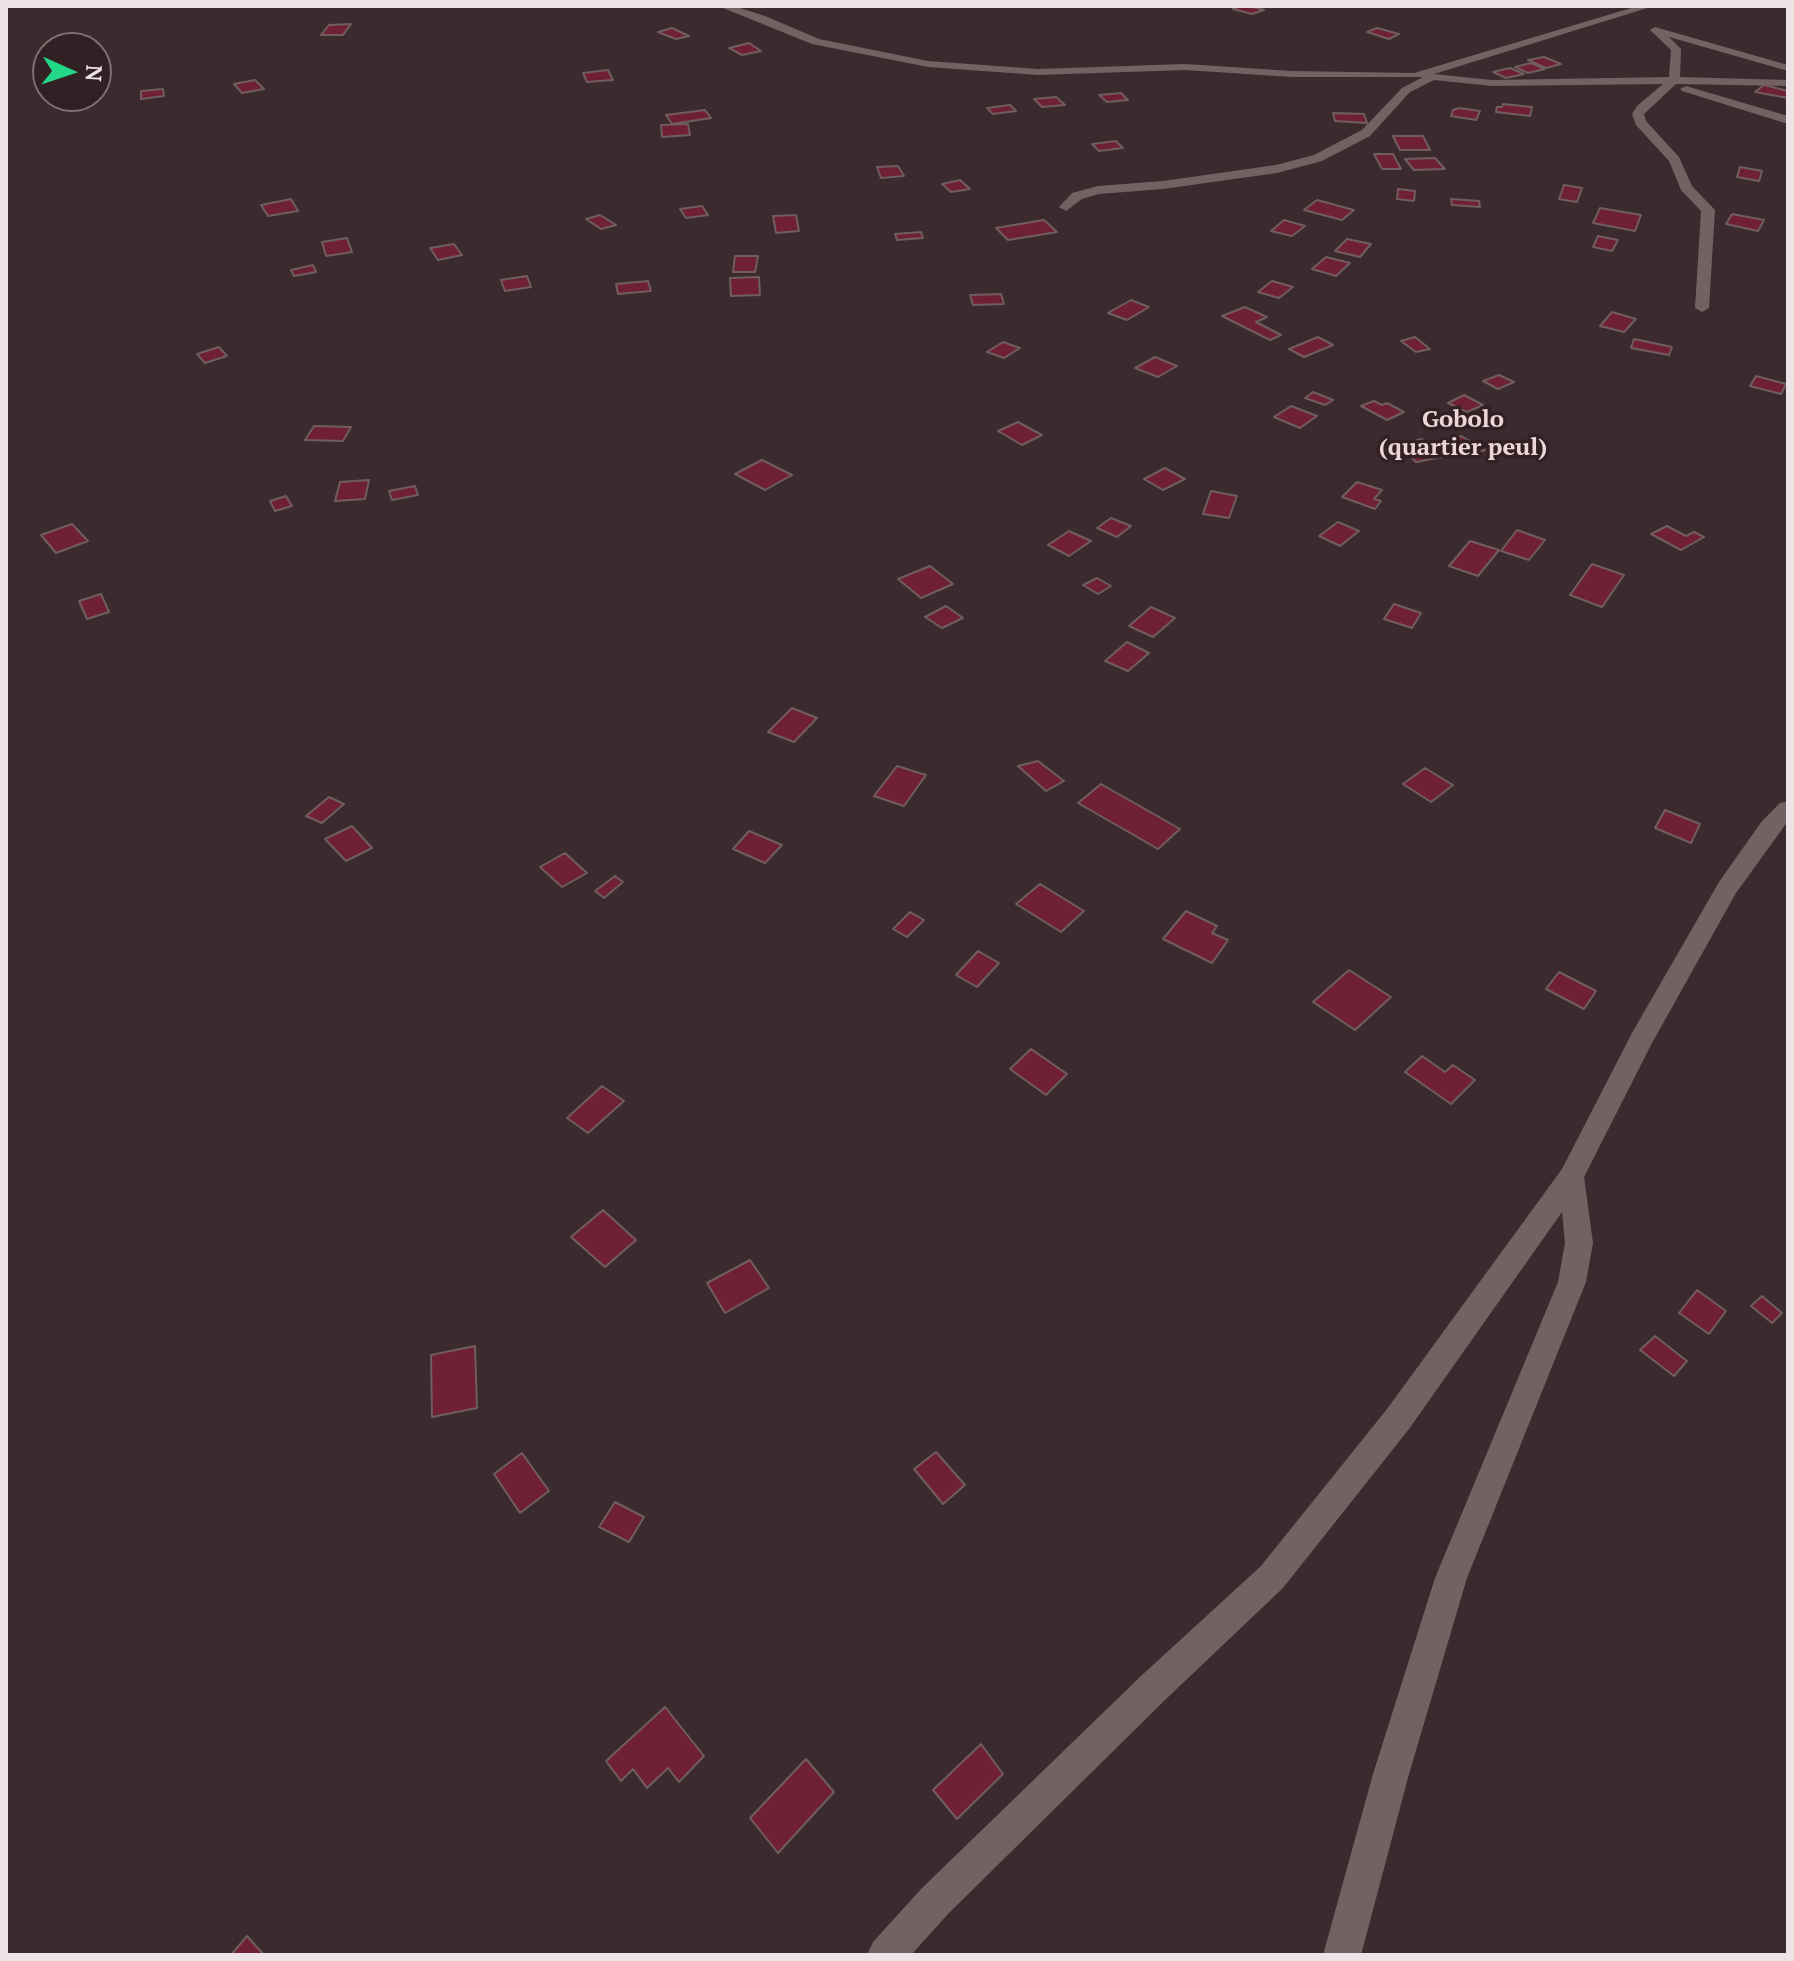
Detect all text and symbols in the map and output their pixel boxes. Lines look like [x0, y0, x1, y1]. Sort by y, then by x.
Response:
north arrow [32, 32, 112, 112]
text: N [80, 64, 109, 82]
district label: Gobolo (quartier peul) [1379, 406, 1547, 462]

